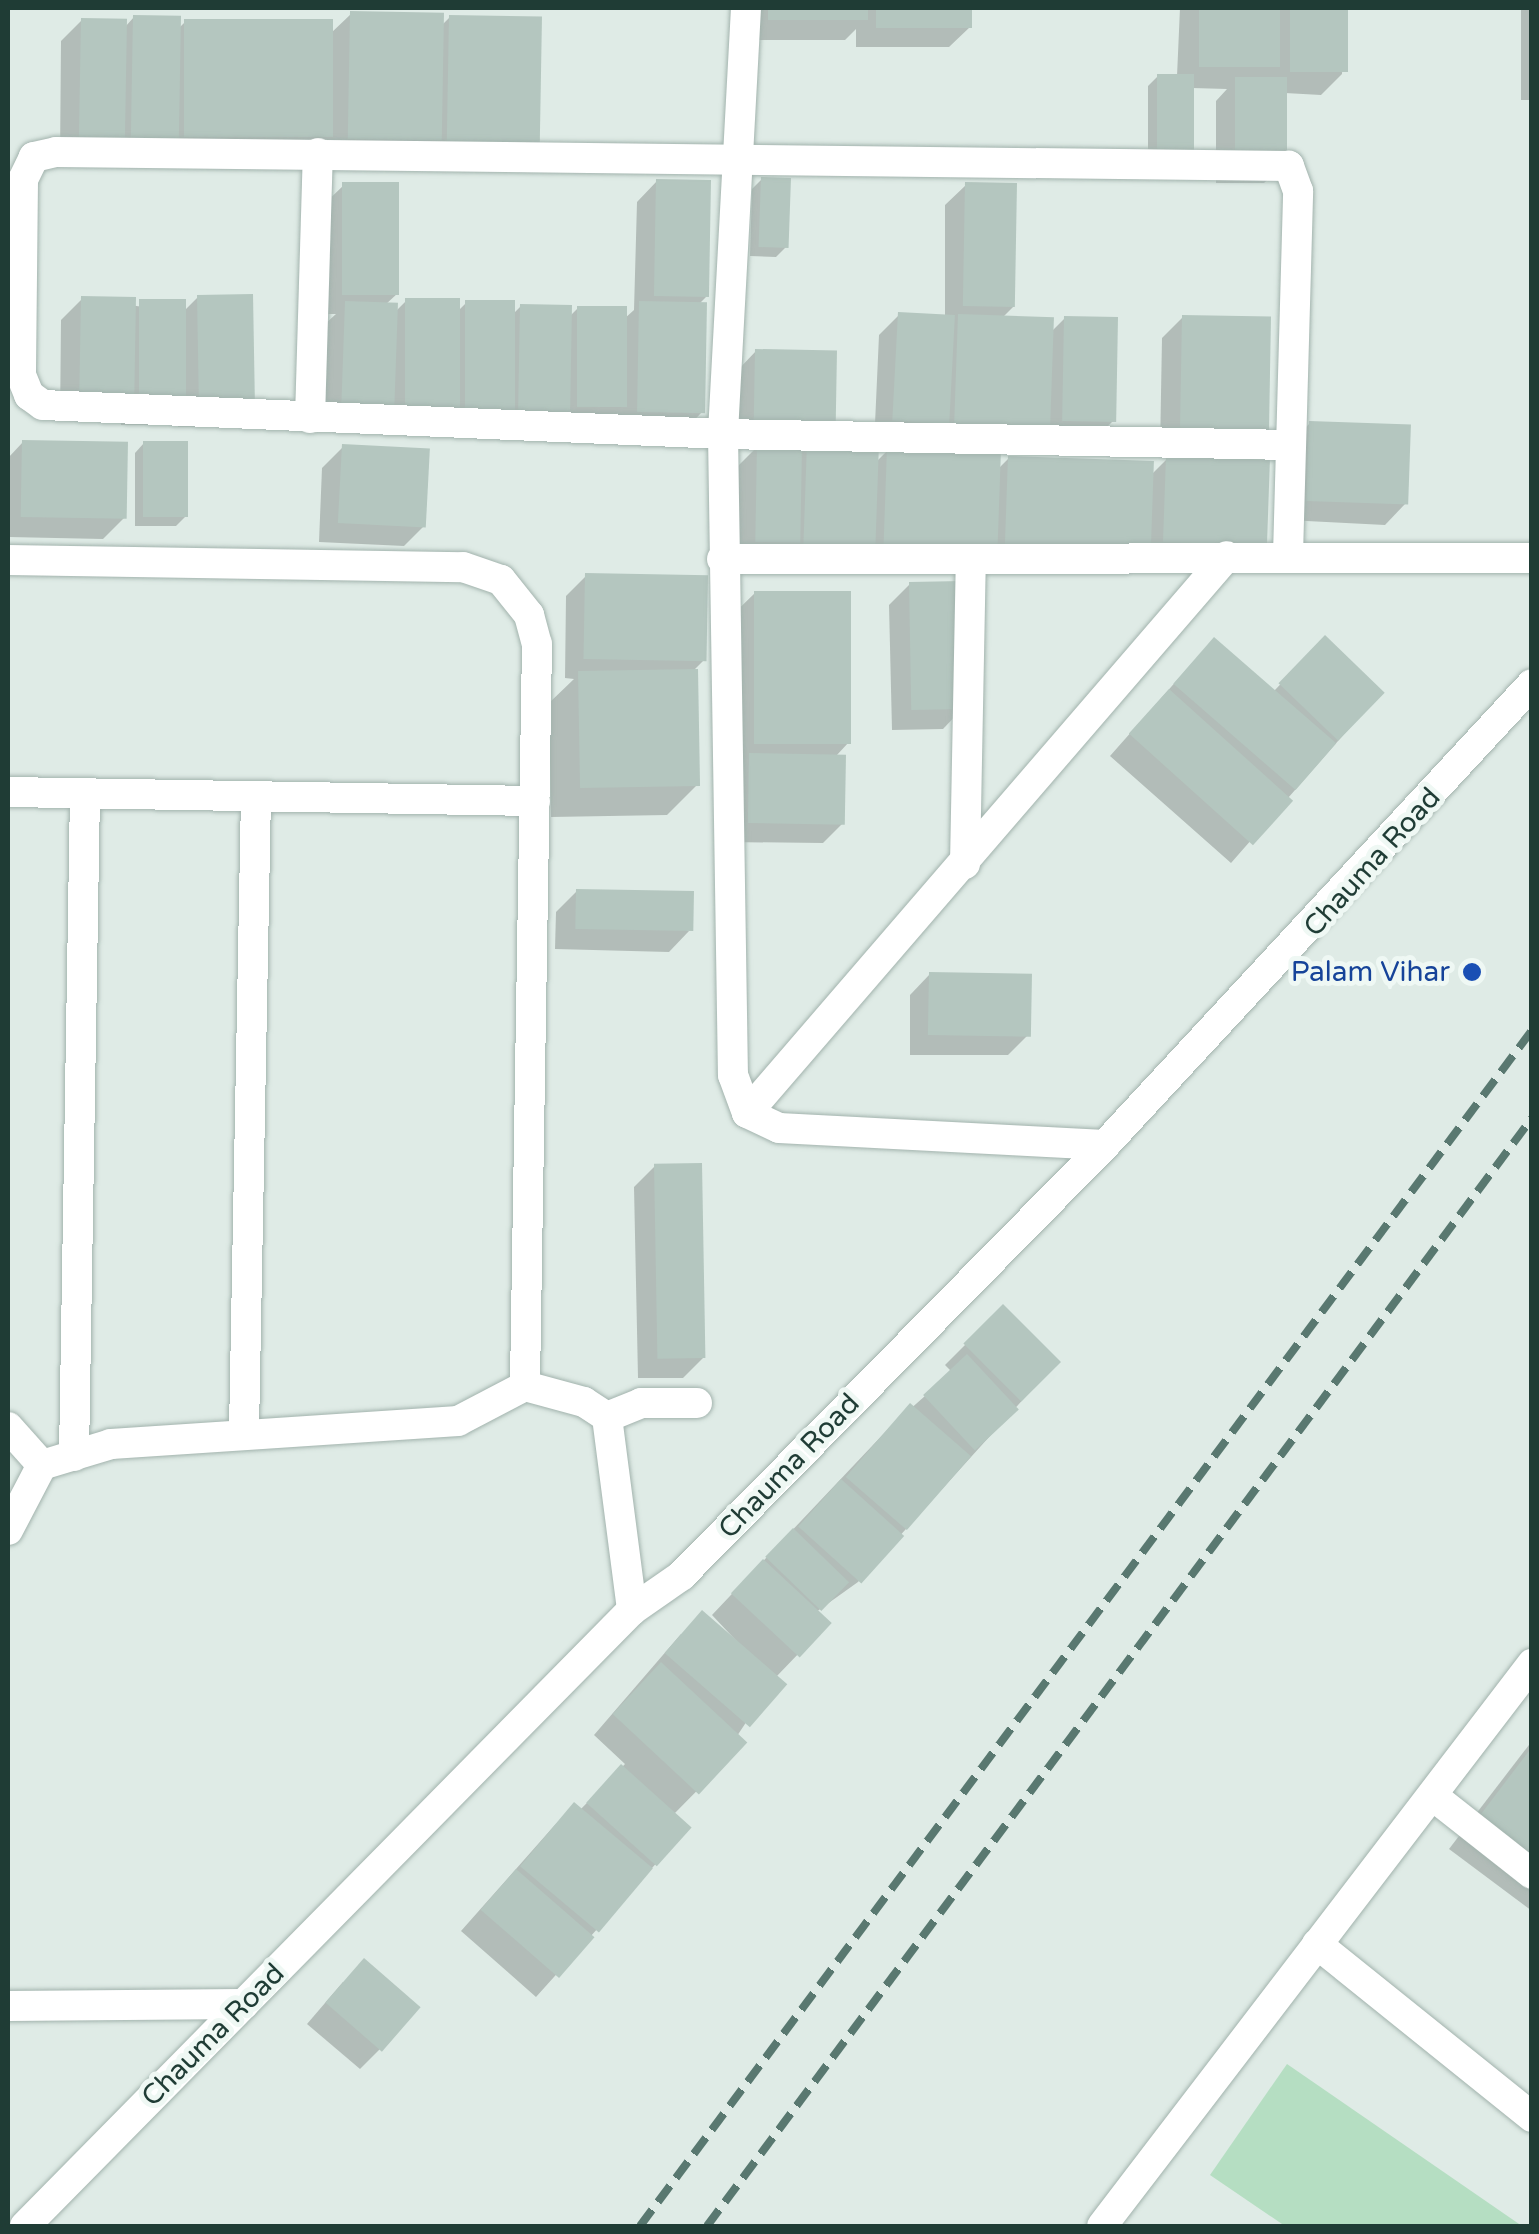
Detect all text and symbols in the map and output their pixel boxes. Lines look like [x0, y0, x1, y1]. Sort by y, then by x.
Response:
street label: Chauma Road [1297, 781, 1447, 943]
place label: Palam Vihar [1291, 955, 1450, 989]
marker: Palam Vihar [1459, 959, 1485, 985]
street label: Chauma Road [712, 1387, 866, 1545]
street label: Chauma Road [135, 1957, 291, 2113]

